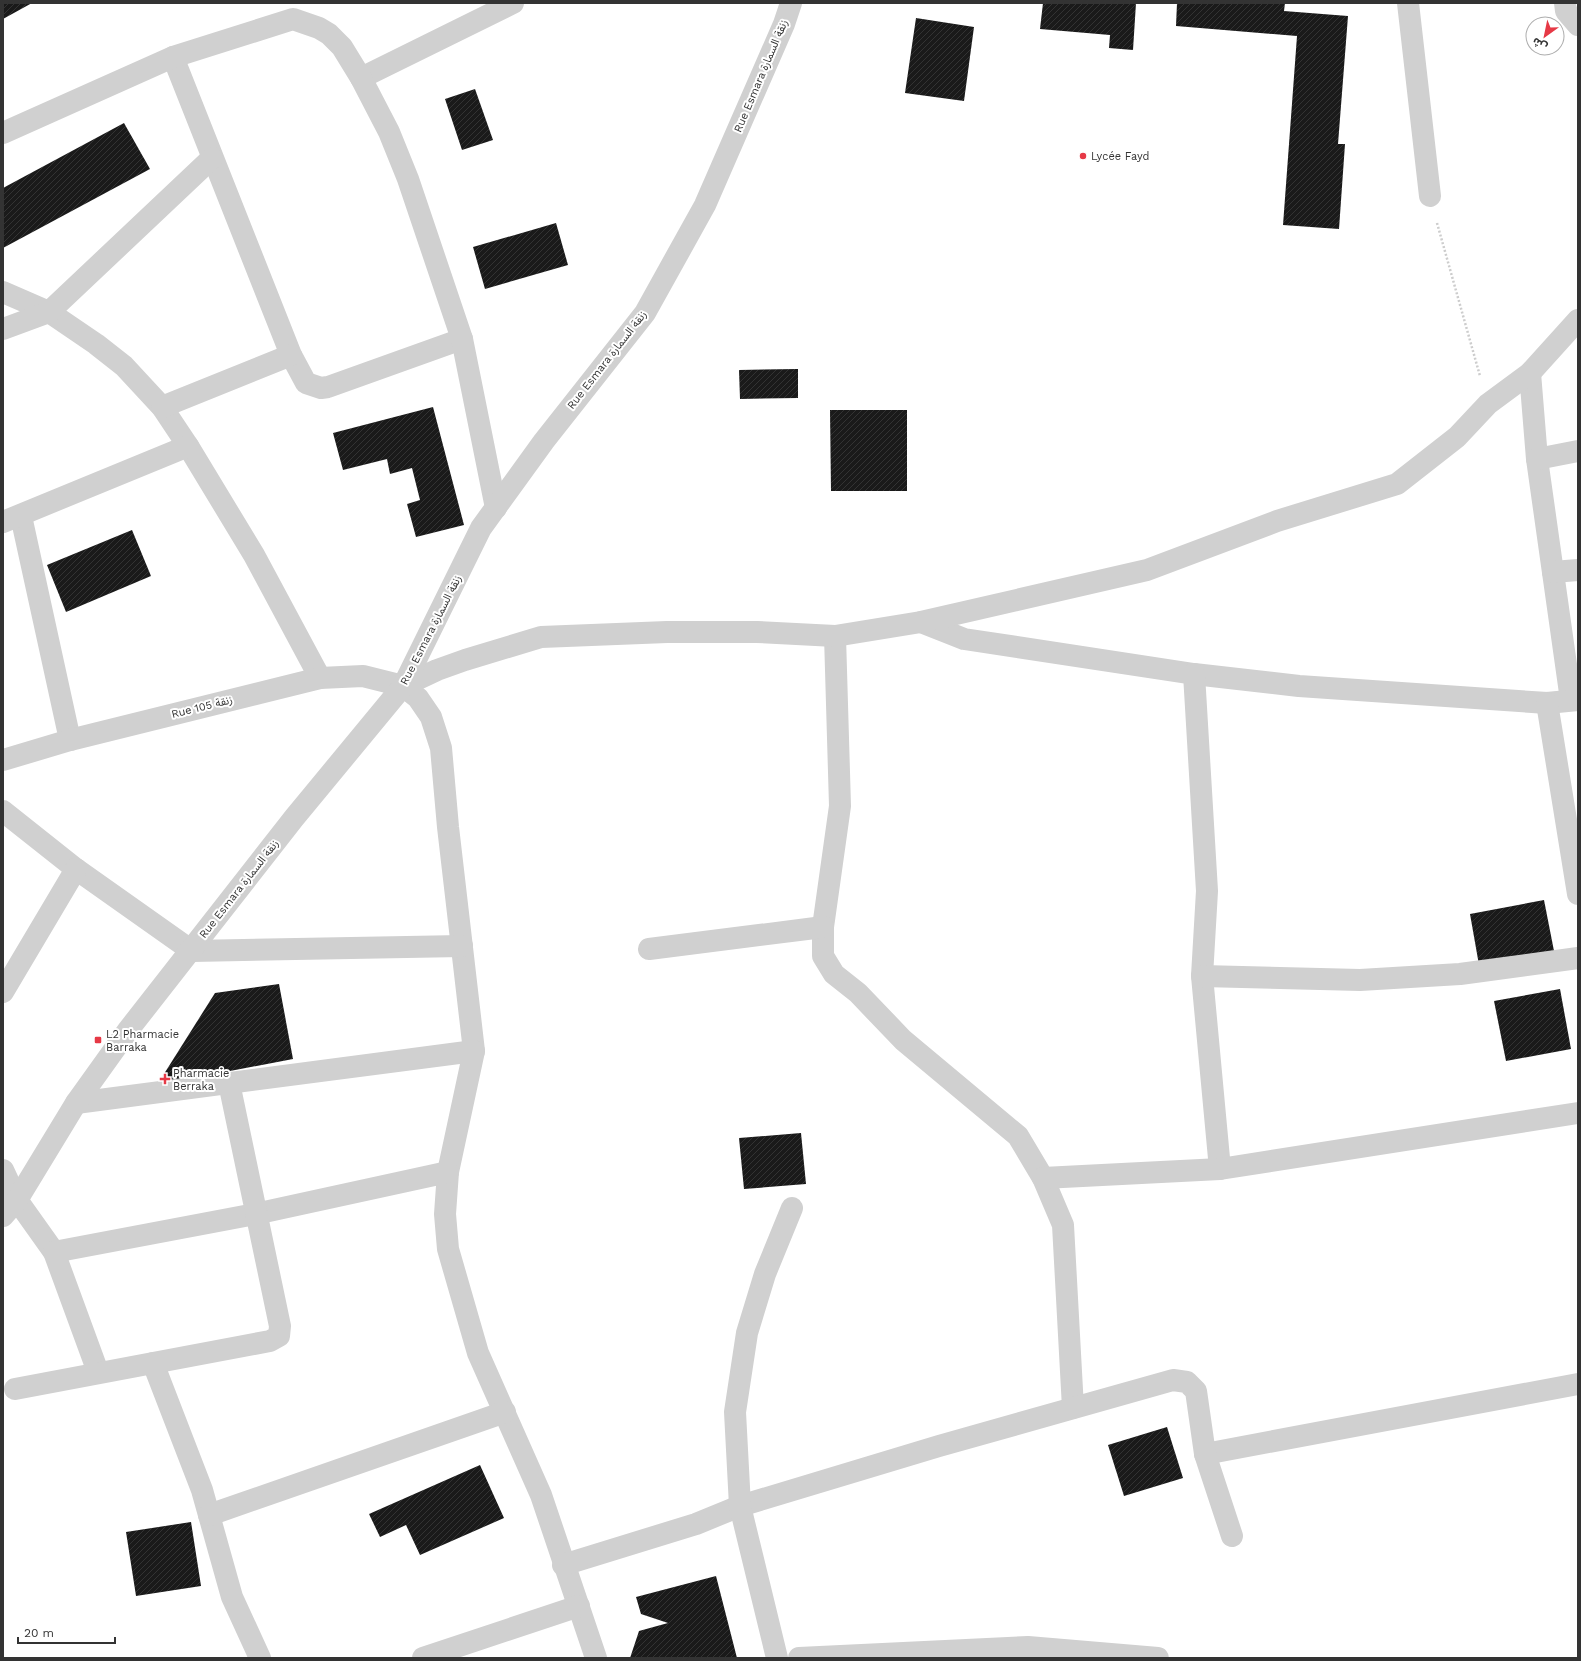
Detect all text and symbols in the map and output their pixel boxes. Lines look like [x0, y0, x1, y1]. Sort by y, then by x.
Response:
north arrow [1525, 16, 1565, 56]
street label: Rue Esmara زنقة السمارة [731, 18, 791, 134]
text: ش [1530, 34, 1550, 54]
place label: Lycée Fayd [1091, 150, 1150, 163]
marker: Lycée Fayd [1078, 151, 1088, 161]
street label: Rue Esmara زنقة السمارة [565, 308, 649, 412]
street label: Rue Esmara زنقة السمارة [398, 573, 464, 687]
street label: Rue 105 زنقة [170, 693, 234, 721]
street label: Rue Esmara زنقة السمارة [197, 837, 281, 941]
place label: L2 Pharmacie Barraka [106, 1028, 179, 1054]
marker: L2 Pharmacie Barraka [93, 1035, 103, 1045]
place label: Pharmacie Berraka [173, 1067, 229, 1093]
marker: Pharmacie Berraka [160, 1074, 170, 1084]
scale bar [18, 1619, 115, 1645]
text: 20 m [24, 1626, 54, 1640]

